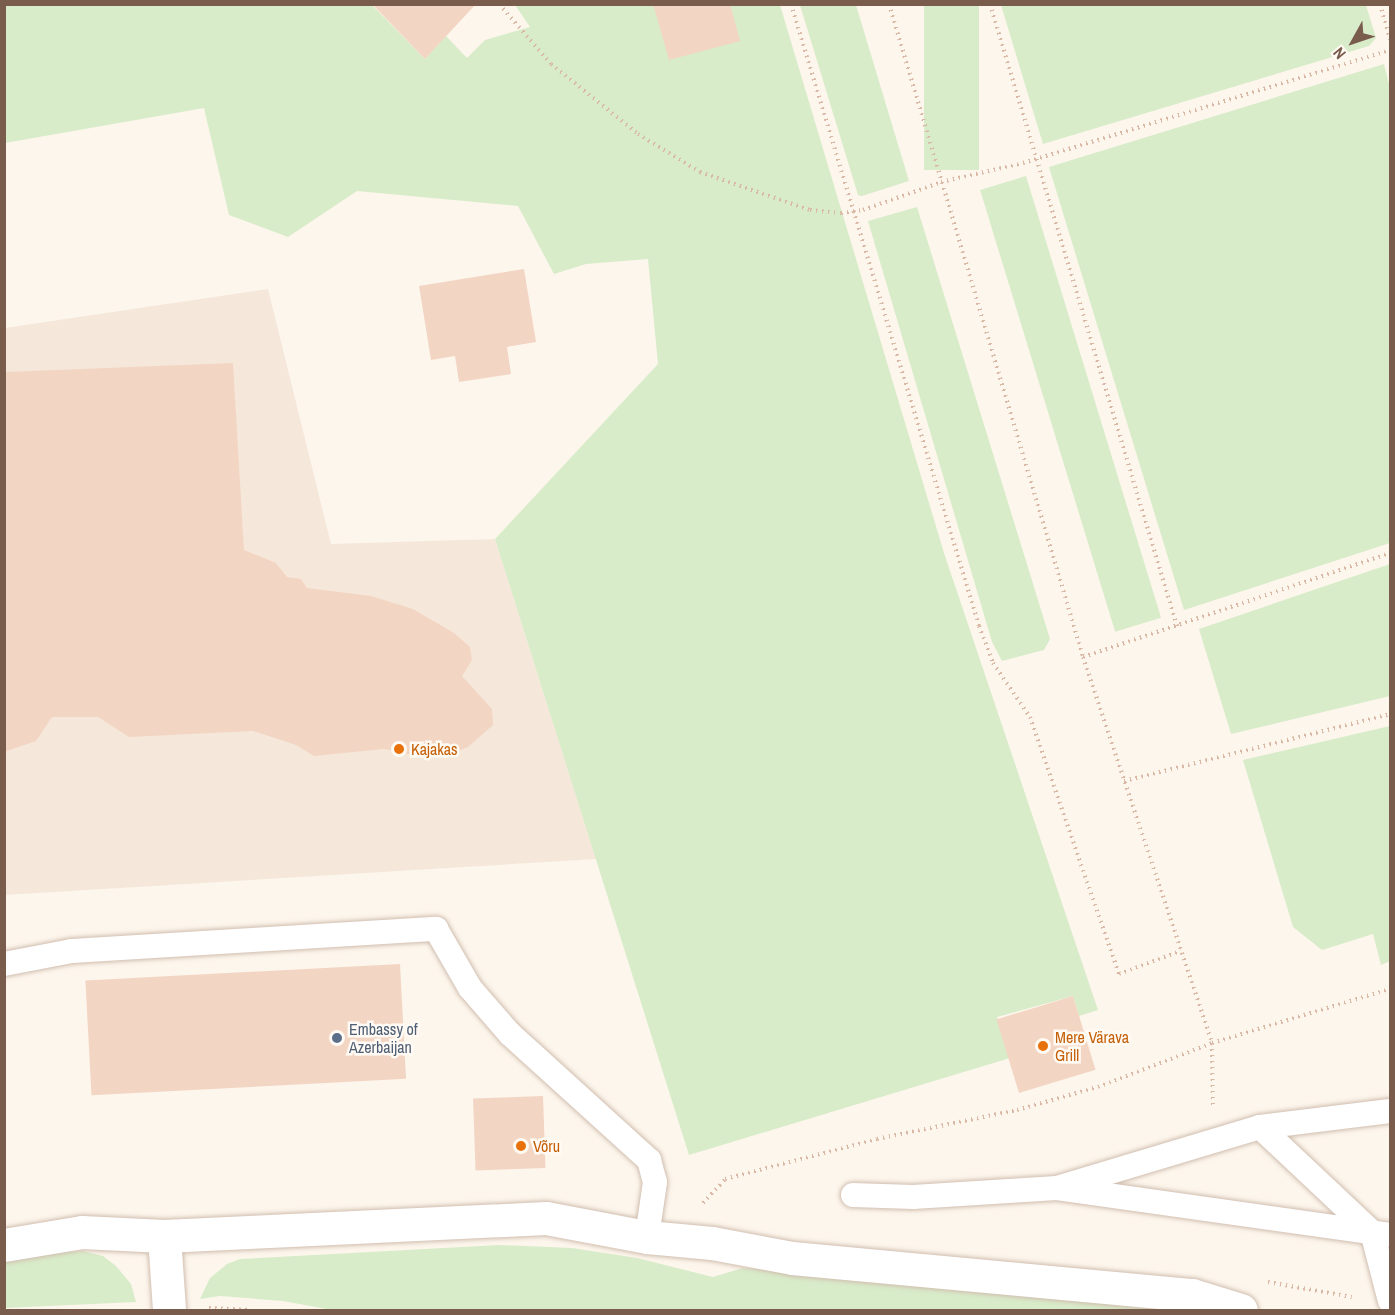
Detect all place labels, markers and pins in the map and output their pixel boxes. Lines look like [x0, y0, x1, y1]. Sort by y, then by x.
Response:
place label: Kajakas [411, 739, 458, 759]
marker: Kajakas [392, 742, 406, 756]
place label: Embassy of Azerbaijan [349, 1019, 418, 1057]
place label: Mere Värava Grill [1055, 1027, 1129, 1065]
marker: Embassy of Azerbaijan [330, 1031, 344, 1045]
marker: Mere Värava Grill [1036, 1039, 1050, 1053]
place label: Võru [533, 1136, 560, 1156]
marker: Võru [514, 1139, 528, 1153]

